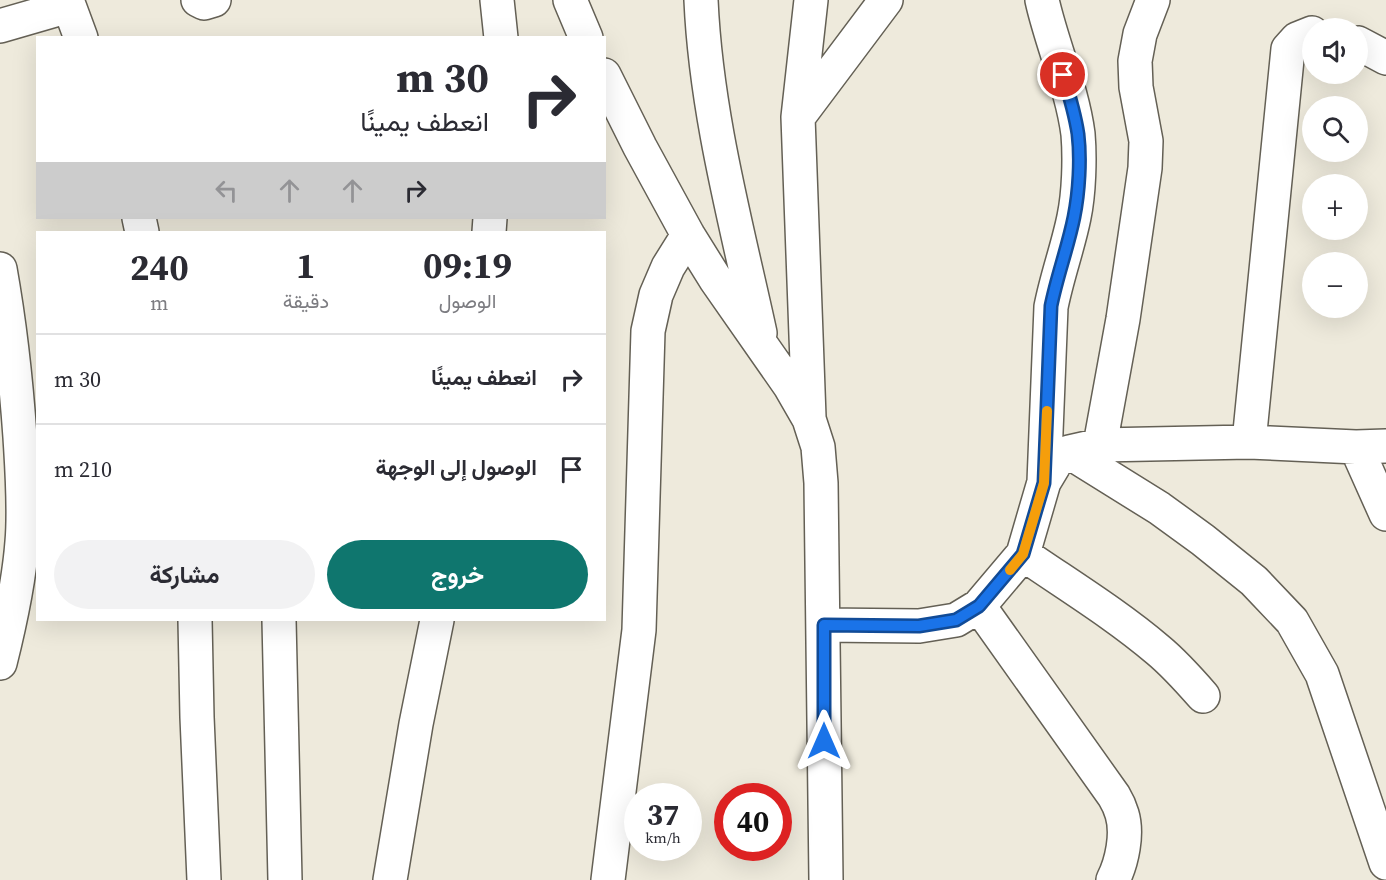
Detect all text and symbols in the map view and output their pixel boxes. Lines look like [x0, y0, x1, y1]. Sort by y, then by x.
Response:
map controls [1302, 18, 1368, 318]
button: sound [1302, 18, 1368, 84]
text: 30 m [396, 48, 489, 106]
pin [1037, 49, 1088, 100]
icon: arrive [1046, 58, 1079, 91]
icon: right [510, 60, 588, 138]
button: search [1302, 96, 1368, 162]
text: انعطف يمينًا [360, 103, 489, 140]
icon: left [210, 174, 243, 207]
icon: ahead [273, 174, 306, 207]
icon: ahead [336, 174, 369, 207]
icon: right [399, 174, 432, 207]
button: + [1302, 174, 1368, 240]
text: 1 [296, 241, 316, 290]
text: 09:19 [423, 241, 512, 290]
text: 240 [130, 243, 189, 292]
button: − [1302, 252, 1368, 318]
text: دقيقة [283, 287, 329, 315]
text: الوصول [439, 287, 496, 315]
text: m [150, 289, 168, 317]
text: انعطف يمينًا [431, 362, 537, 392]
icon: right [555, 363, 588, 396]
text: 30 m [54, 364, 101, 394]
text: الوصول إلى الوجهة [375, 452, 537, 482]
icon: arrive [555, 453, 588, 486]
text: 210 m [54, 454, 112, 484]
button: مشاركة [54, 540, 315, 609]
button: خروج [327, 540, 588, 609]
position arrow [792, 709, 856, 773]
speed limit sign: 40 [714, 783, 792, 861]
text: 37 [647, 794, 679, 835]
text: km/h [645, 827, 681, 848]

